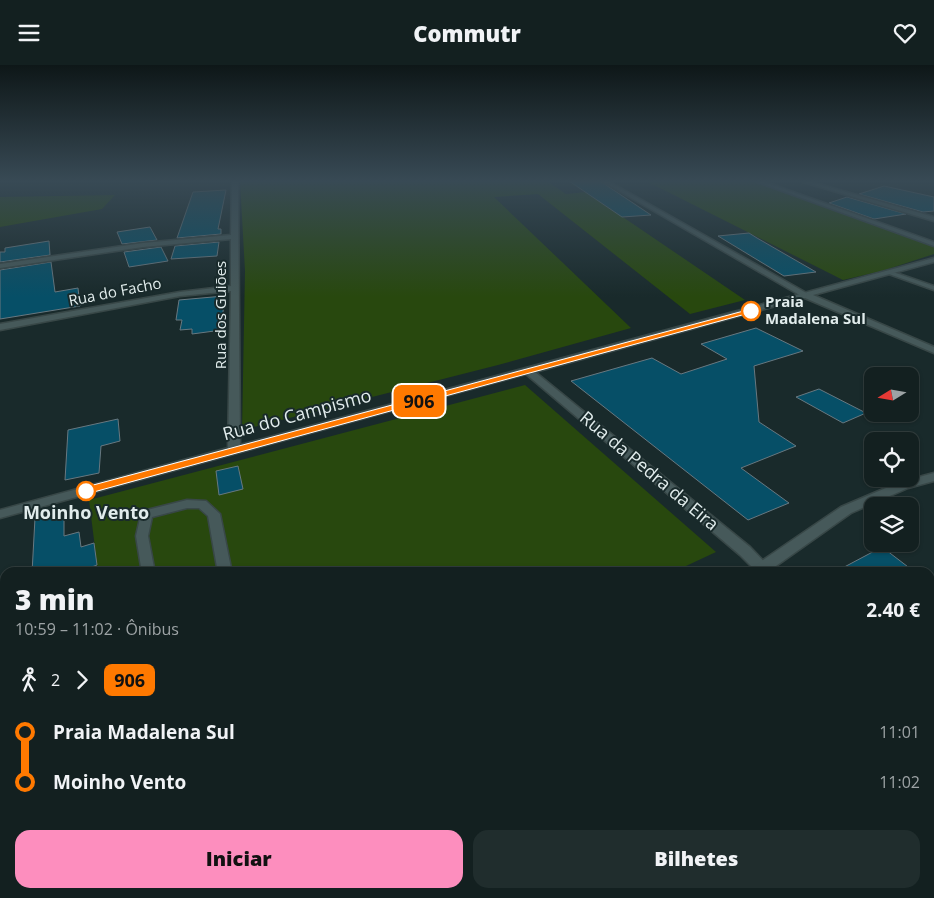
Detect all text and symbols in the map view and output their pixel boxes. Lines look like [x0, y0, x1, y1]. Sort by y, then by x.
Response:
text: Commutr [413, 18, 521, 48]
icon: menu [15, 19, 43, 47]
icon: heart [891, 19, 919, 47]
street label: Rua dos Guiões [210, 261, 230, 369]
street label: Rua do Facho [67, 272, 163, 310]
place label: Praia Madalena Sul [765, 291, 866, 328]
marker: Praia Madalena Sul [741, 301, 761, 321]
north arrow [864, 367, 919, 423]
map controls [864, 367, 919, 552]
street label: Rua do Campismo [220, 383, 374, 445]
line badge: 906 [390, 385, 448, 417]
text: 906 [404, 389, 434, 413]
street label: Rua da Pedra da Eira [575, 405, 724, 535]
button: locate [864, 432, 919, 487]
marker: Moinho Vento [76, 481, 96, 501]
button: layers [864, 497, 919, 552]
place label: Moinho Vento [23, 500, 149, 524]
text: 3 min [15, 580, 95, 618]
text: 2.40 € [866, 597, 920, 623]
text: 10:59 – 11:02 · Ônibus [15, 618, 179, 640]
icon: walk [15, 666, 43, 694]
icon: forward [68, 666, 96, 694]
text: 906 [114, 668, 145, 692]
text: 2 [51, 669, 60, 691]
text: Praia Madalena Sul [53, 719, 235, 745]
text: 11:01 [879, 721, 920, 743]
text: Moinho Vento [53, 769, 186, 795]
text: 11:02 [879, 771, 920, 793]
button: Iniciar [15, 830, 463, 888]
button: Bilhetes [473, 830, 920, 888]

